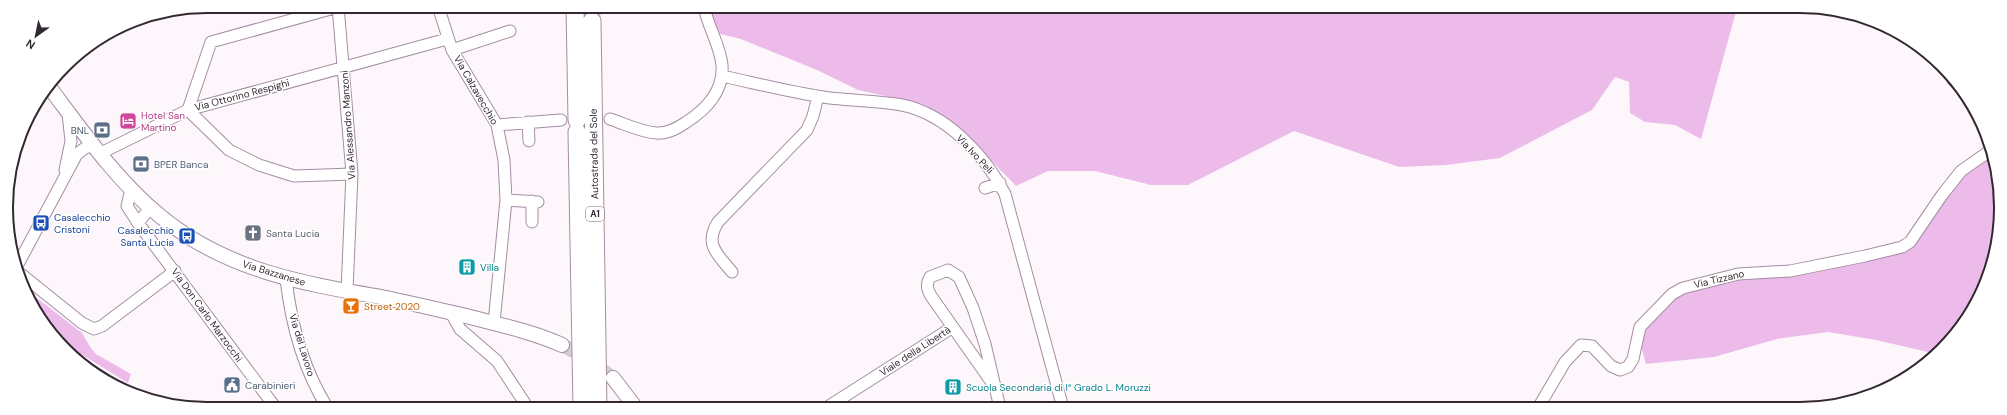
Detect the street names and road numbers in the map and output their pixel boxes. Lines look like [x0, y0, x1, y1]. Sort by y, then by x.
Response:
street label: Via Calzavecchio [451, 53, 501, 127]
street label: Via Alessandro Manzoni [338, 70, 358, 180]
street label: Via Ottorino Respighi [193, 76, 291, 114]
street label: Autostrada del Sole [587, 108, 601, 199]
street label: Via Ivo Peli [954, 132, 996, 176]
road number: A1 [586, 207, 604, 221]
street label: Via Bazzanese [241, 257, 307, 289]
street label: Via Don Carlo Marzocchi [168, 265, 246, 365]
street label: Via Tizzano [1692, 267, 1746, 291]
street label: Via del Lavoro [286, 312, 318, 378]
street label: Viale della Libertà [877, 323, 953, 379]

